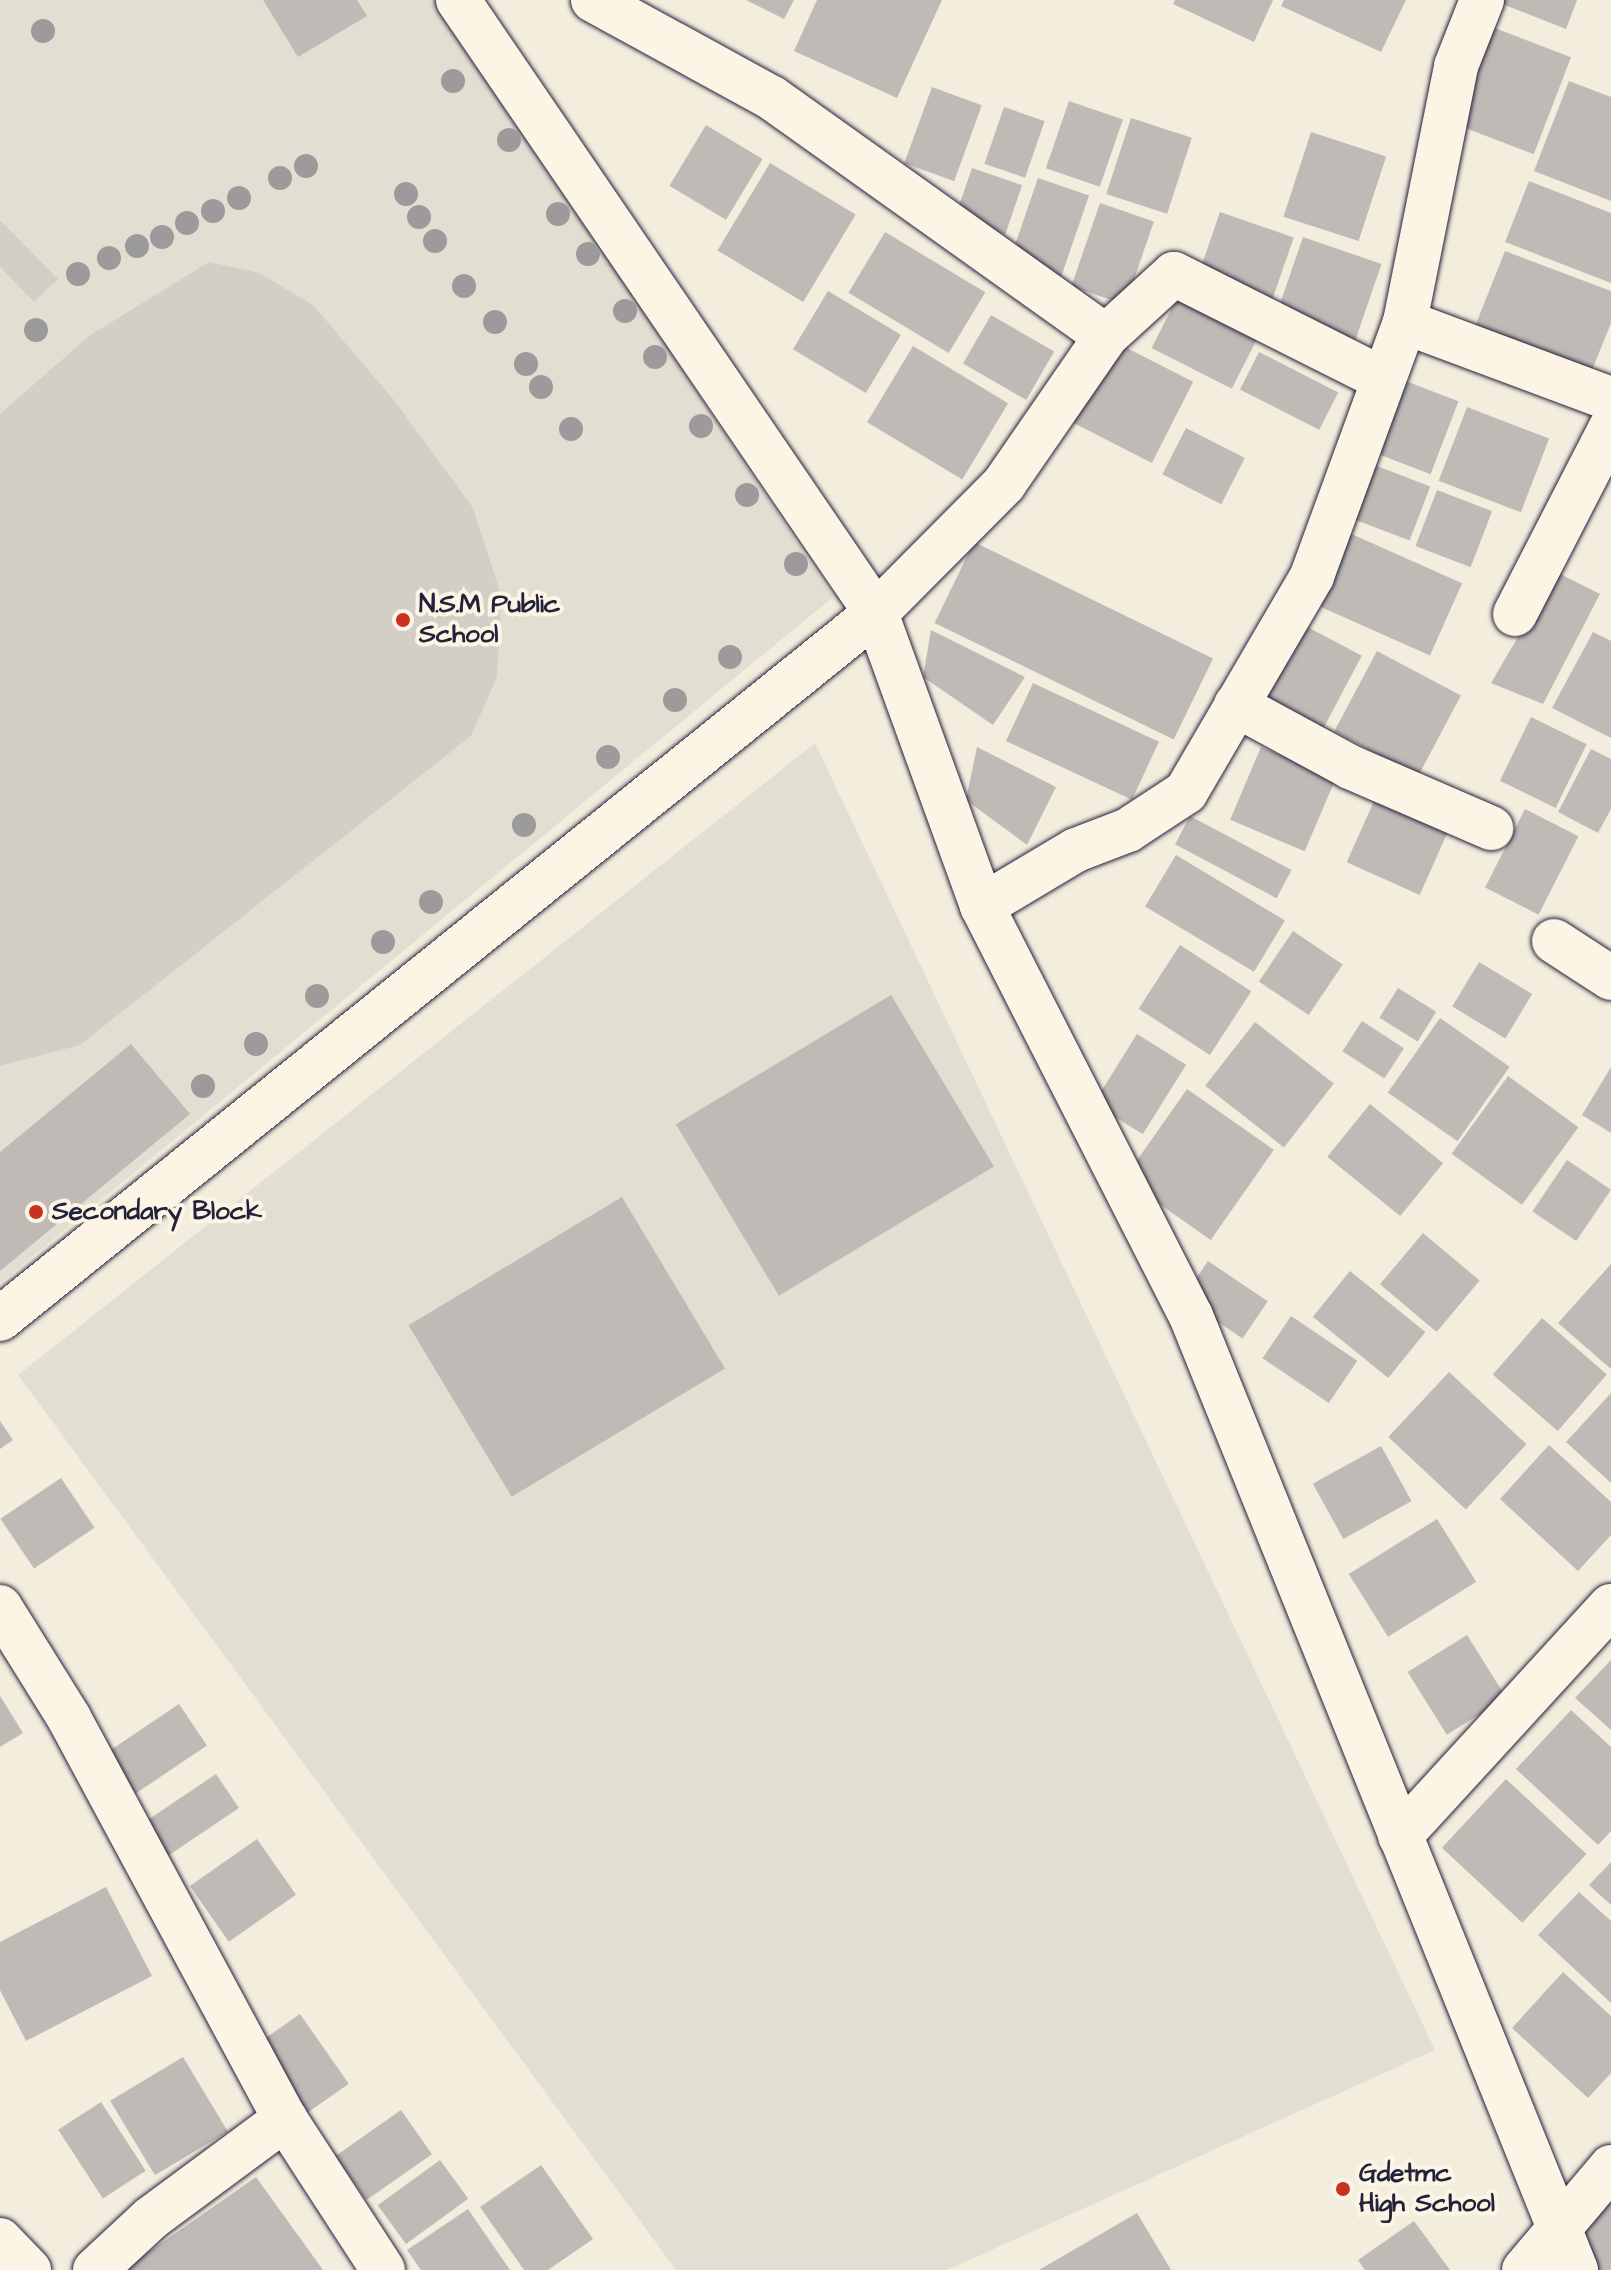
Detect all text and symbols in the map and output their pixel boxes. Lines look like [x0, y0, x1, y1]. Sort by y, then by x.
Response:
place label: N.S.M Public School [419, 589, 560, 650]
marker: N.S.M Public School [394, 611, 412, 629]
place label: Secondary Block [52, 1196, 262, 1228]
marker: Secondary Block [27, 1203, 45, 1221]
place label: Gdetmc High School [1359, 2158, 1495, 2220]
marker: Gdetmc High School [1334, 2180, 1352, 2198]

